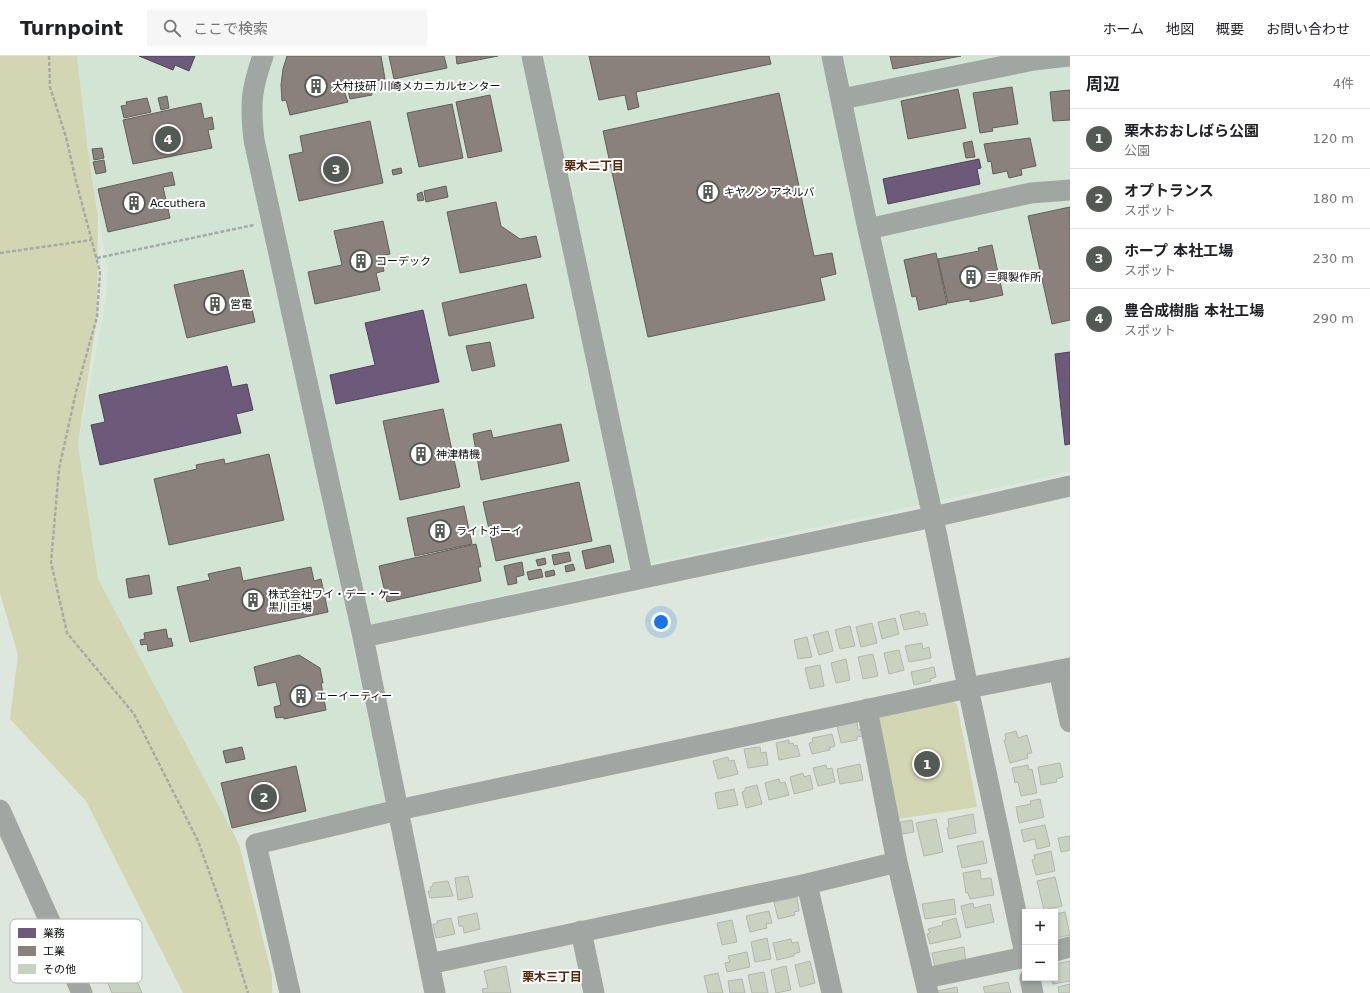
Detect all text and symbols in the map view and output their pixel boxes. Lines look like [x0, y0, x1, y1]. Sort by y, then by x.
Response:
search box [147, 10, 427, 46]
text: Turnpoint [20, 17, 123, 39]
icon: search [161, 17, 183, 39]
text: ここで検索 [193, 20, 268, 38]
text: ホーム [1102, 21, 1144, 37]
text: 地図 [1166, 21, 1194, 37]
text: 概要 [1216, 21, 1244, 37]
text: お問い合わせ [1266, 21, 1350, 37]
building icon: 大村技研 川崎メカニカルセンター [303, 73, 329, 99]
text: 周辺 [1086, 74, 1120, 94]
text: 4件 [1333, 76, 1354, 91]
place label: 大村技研 川崎メカニカルセンター [332, 80, 501, 93]
text: 栗木おおしばら公園 [1124, 122, 1259, 140]
pin: 4 [155, 124, 181, 154]
text: 1 [1094, 131, 1104, 146]
text: 120 m [1312, 131, 1354, 146]
text: 公園 [1124, 143, 1150, 158]
pin: 3 [323, 154, 349, 184]
district label: 栗木二丁目 [564, 159, 624, 173]
building icon: キヤノン アネルバ [695, 179, 721, 205]
text: オプトランス [1124, 182, 1214, 200]
place label: キヤノン アネルバ [724, 186, 815, 199]
building icon: Accuthera [121, 190, 147, 216]
text: 2 [1094, 191, 1104, 206]
text: 180 m [1312, 191, 1354, 206]
place label: Accuthera [150, 197, 206, 210]
text: スポット [1124, 203, 1176, 218]
text: ホープ 本社工場 [1124, 242, 1233, 260]
building icon: コーデック [348, 248, 374, 274]
text: 3 [1094, 251, 1104, 266]
text: 230 m [1312, 251, 1354, 266]
place label: コーデック [376, 255, 431, 268]
text: スポット [1124, 263, 1176, 278]
building icon: 三興製作所 [958, 264, 984, 290]
place label: 三興製作所 [986, 271, 1042, 284]
building icon: 営電 [202, 291, 228, 317]
place label: 営電 [230, 298, 252, 311]
text: 豊合成樹脂 本社工場 [1124, 302, 1264, 320]
text: 4 [1094, 311, 1104, 326]
text: 290 m [1312, 311, 1354, 326]
text: スポット [1124, 323, 1176, 338]
building icon: 神津精機 [408, 441, 434, 467]
place label: 神津精機 [436, 448, 480, 461]
building icon: ライトボーイ [427, 518, 453, 544]
place label: ライトボーイ [456, 525, 522, 538]
building icon: 株式会社ワイ・デー・ケー 黒川工場 [240, 587, 266, 613]
place label: 株式会社ワイ・デー・ケー 黒川工場 [268, 588, 400, 614]
your location [651, 612, 671, 632]
building icon: エーイーティー [288, 683, 314, 709]
place label: エーイーティー [316, 690, 392, 703]
pin: 1 [914, 749, 940, 779]
pin: 2 [251, 782, 277, 812]
map controls [1022, 909, 1058, 981]
button: + [1022, 909, 1058, 945]
legend [10, 919, 142, 983]
text: 業務 [43, 927, 65, 940]
text: 工業 [43, 945, 65, 958]
button: − [1022, 945, 1058, 981]
text: その他 [43, 963, 76, 976]
district label: 栗木三丁目 [522, 970, 582, 984]

